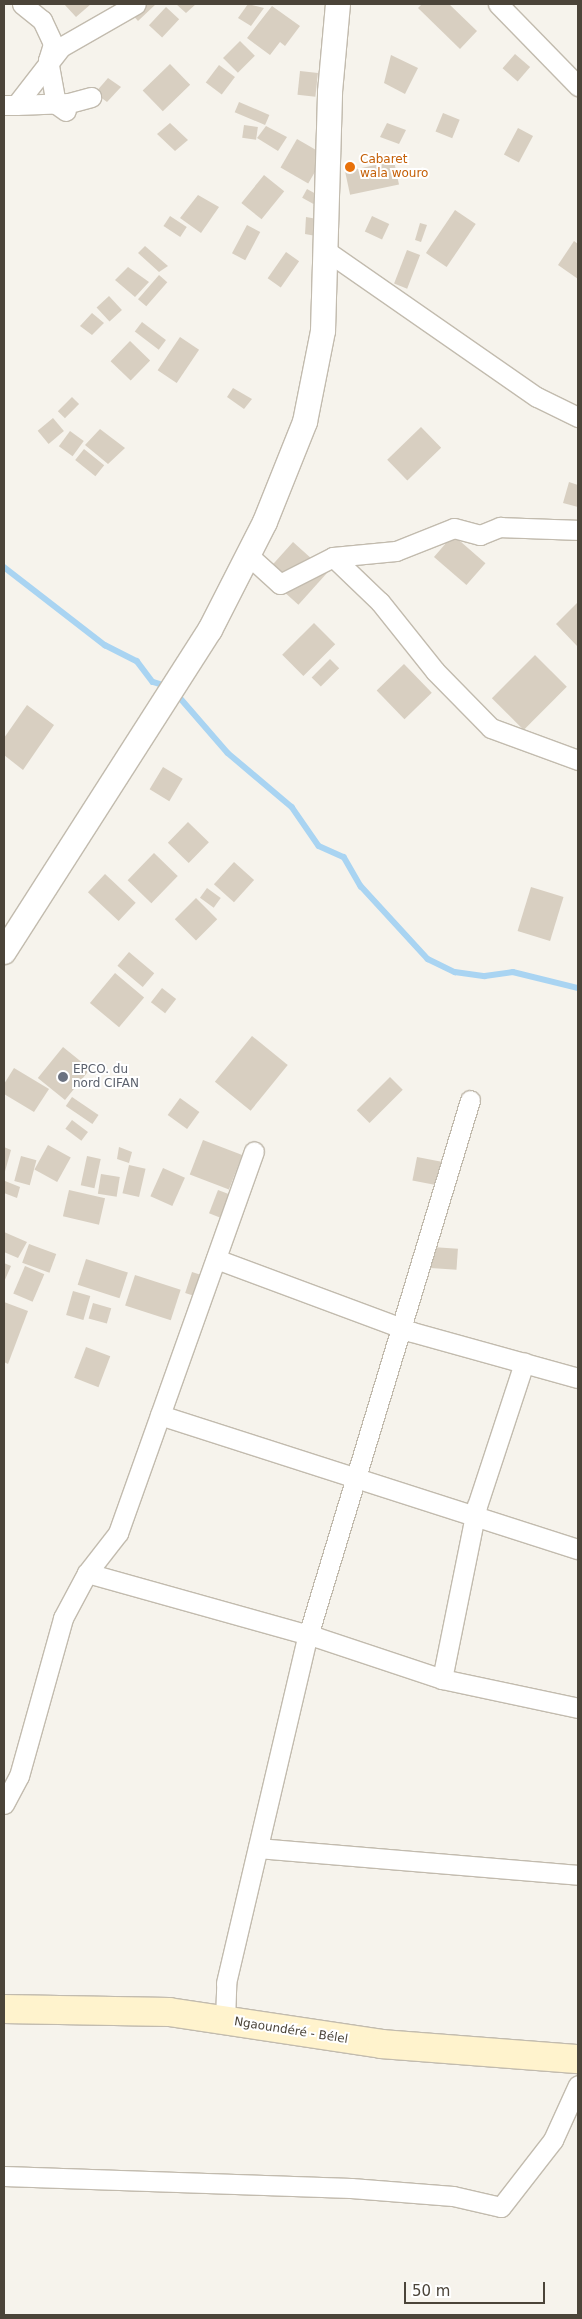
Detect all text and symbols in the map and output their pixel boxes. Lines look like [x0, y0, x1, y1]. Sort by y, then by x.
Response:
place label: Cabaret wala wouro [360, 153, 428, 181]
marker: Cabaret wala wouro [344, 161, 356, 173]
place label: EPCO. du nord CIFAN [73, 1063, 139, 1091]
marker: EPCO. du nord CIFAN [57, 1071, 69, 1083]
street label: Ngaoundéré - Bélel [233, 2015, 349, 2047]
scale bar [407, 2272, 548, 2304]
text: 50 m [412, 2282, 450, 2300]

